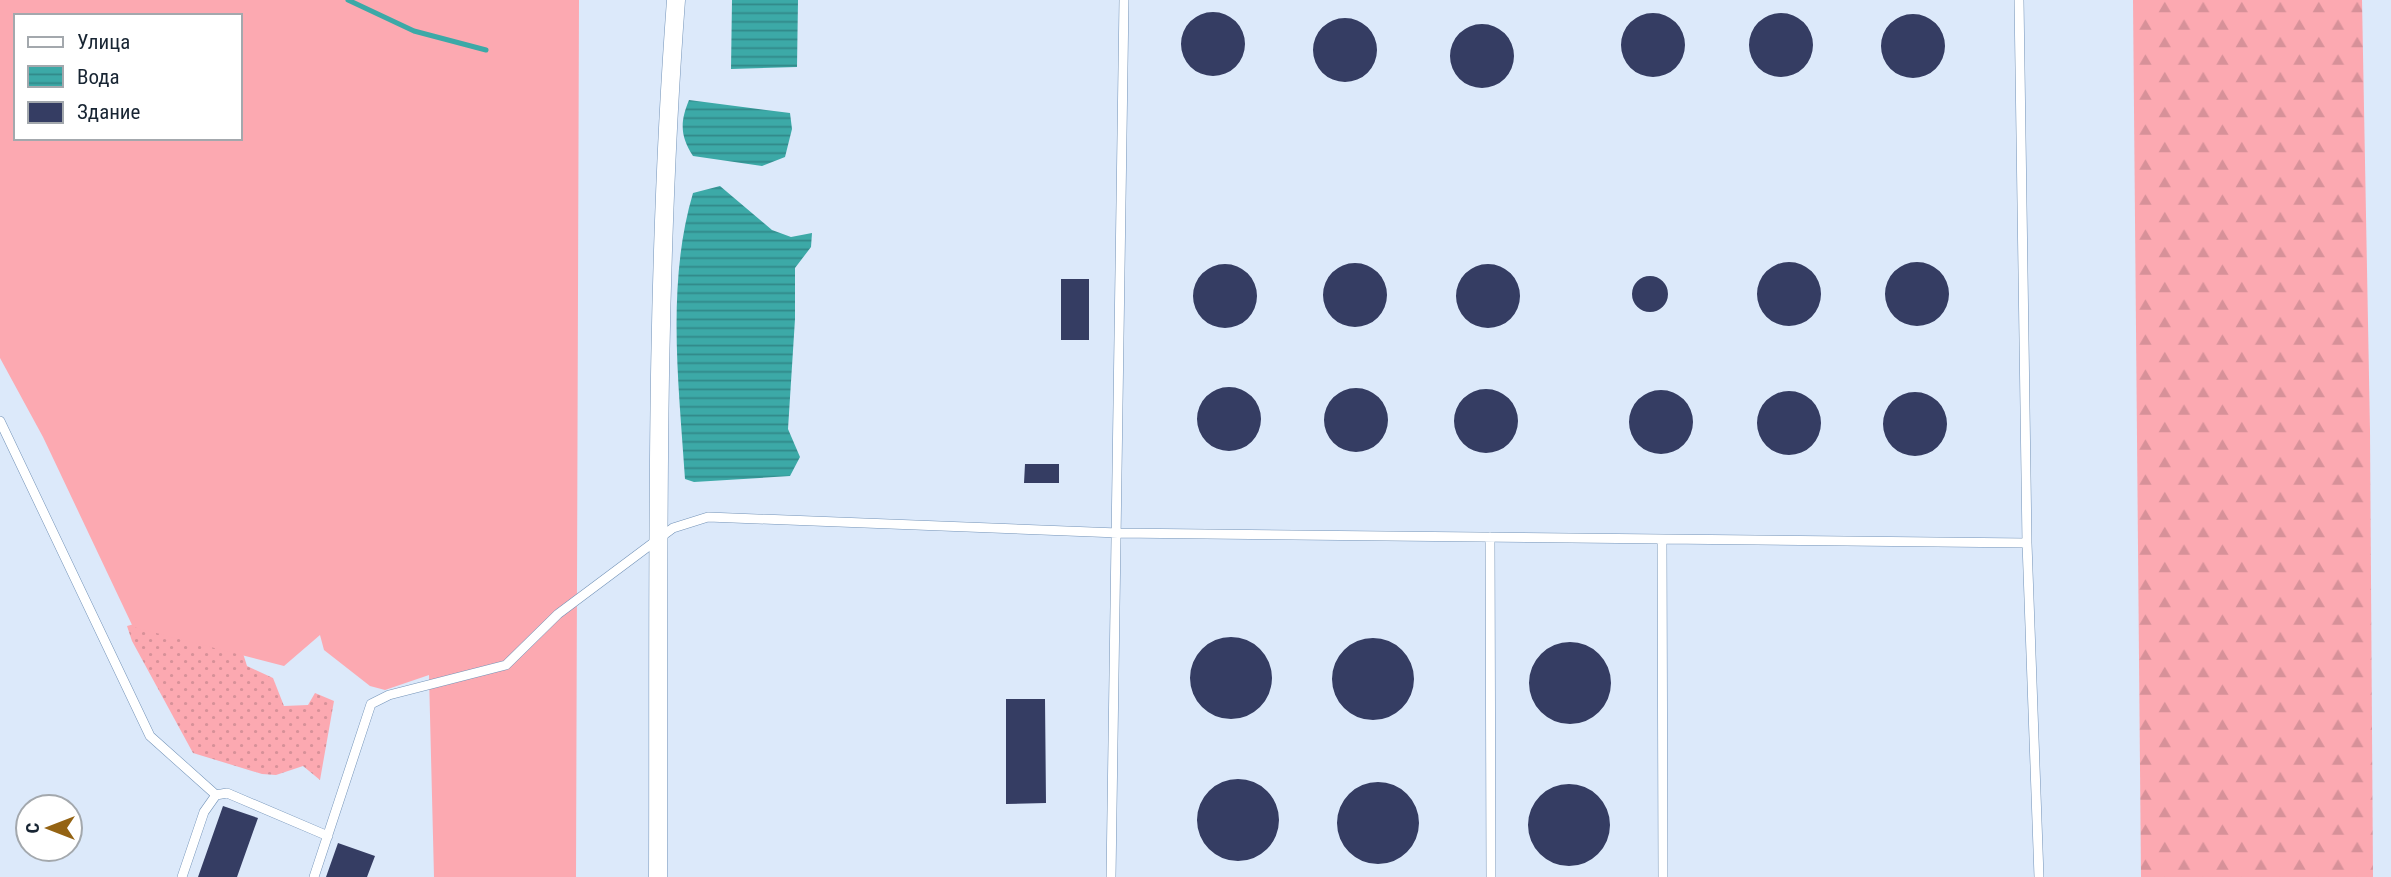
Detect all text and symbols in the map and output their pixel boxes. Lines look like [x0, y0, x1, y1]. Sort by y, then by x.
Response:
legend [14, 14, 242, 140]
text: Улица [77, 30, 130, 54]
text: Вода [77, 65, 120, 89]
text: Здание [77, 100, 141, 124]
north arrow [14, 793, 84, 863]
text: С [21, 822, 44, 833]

